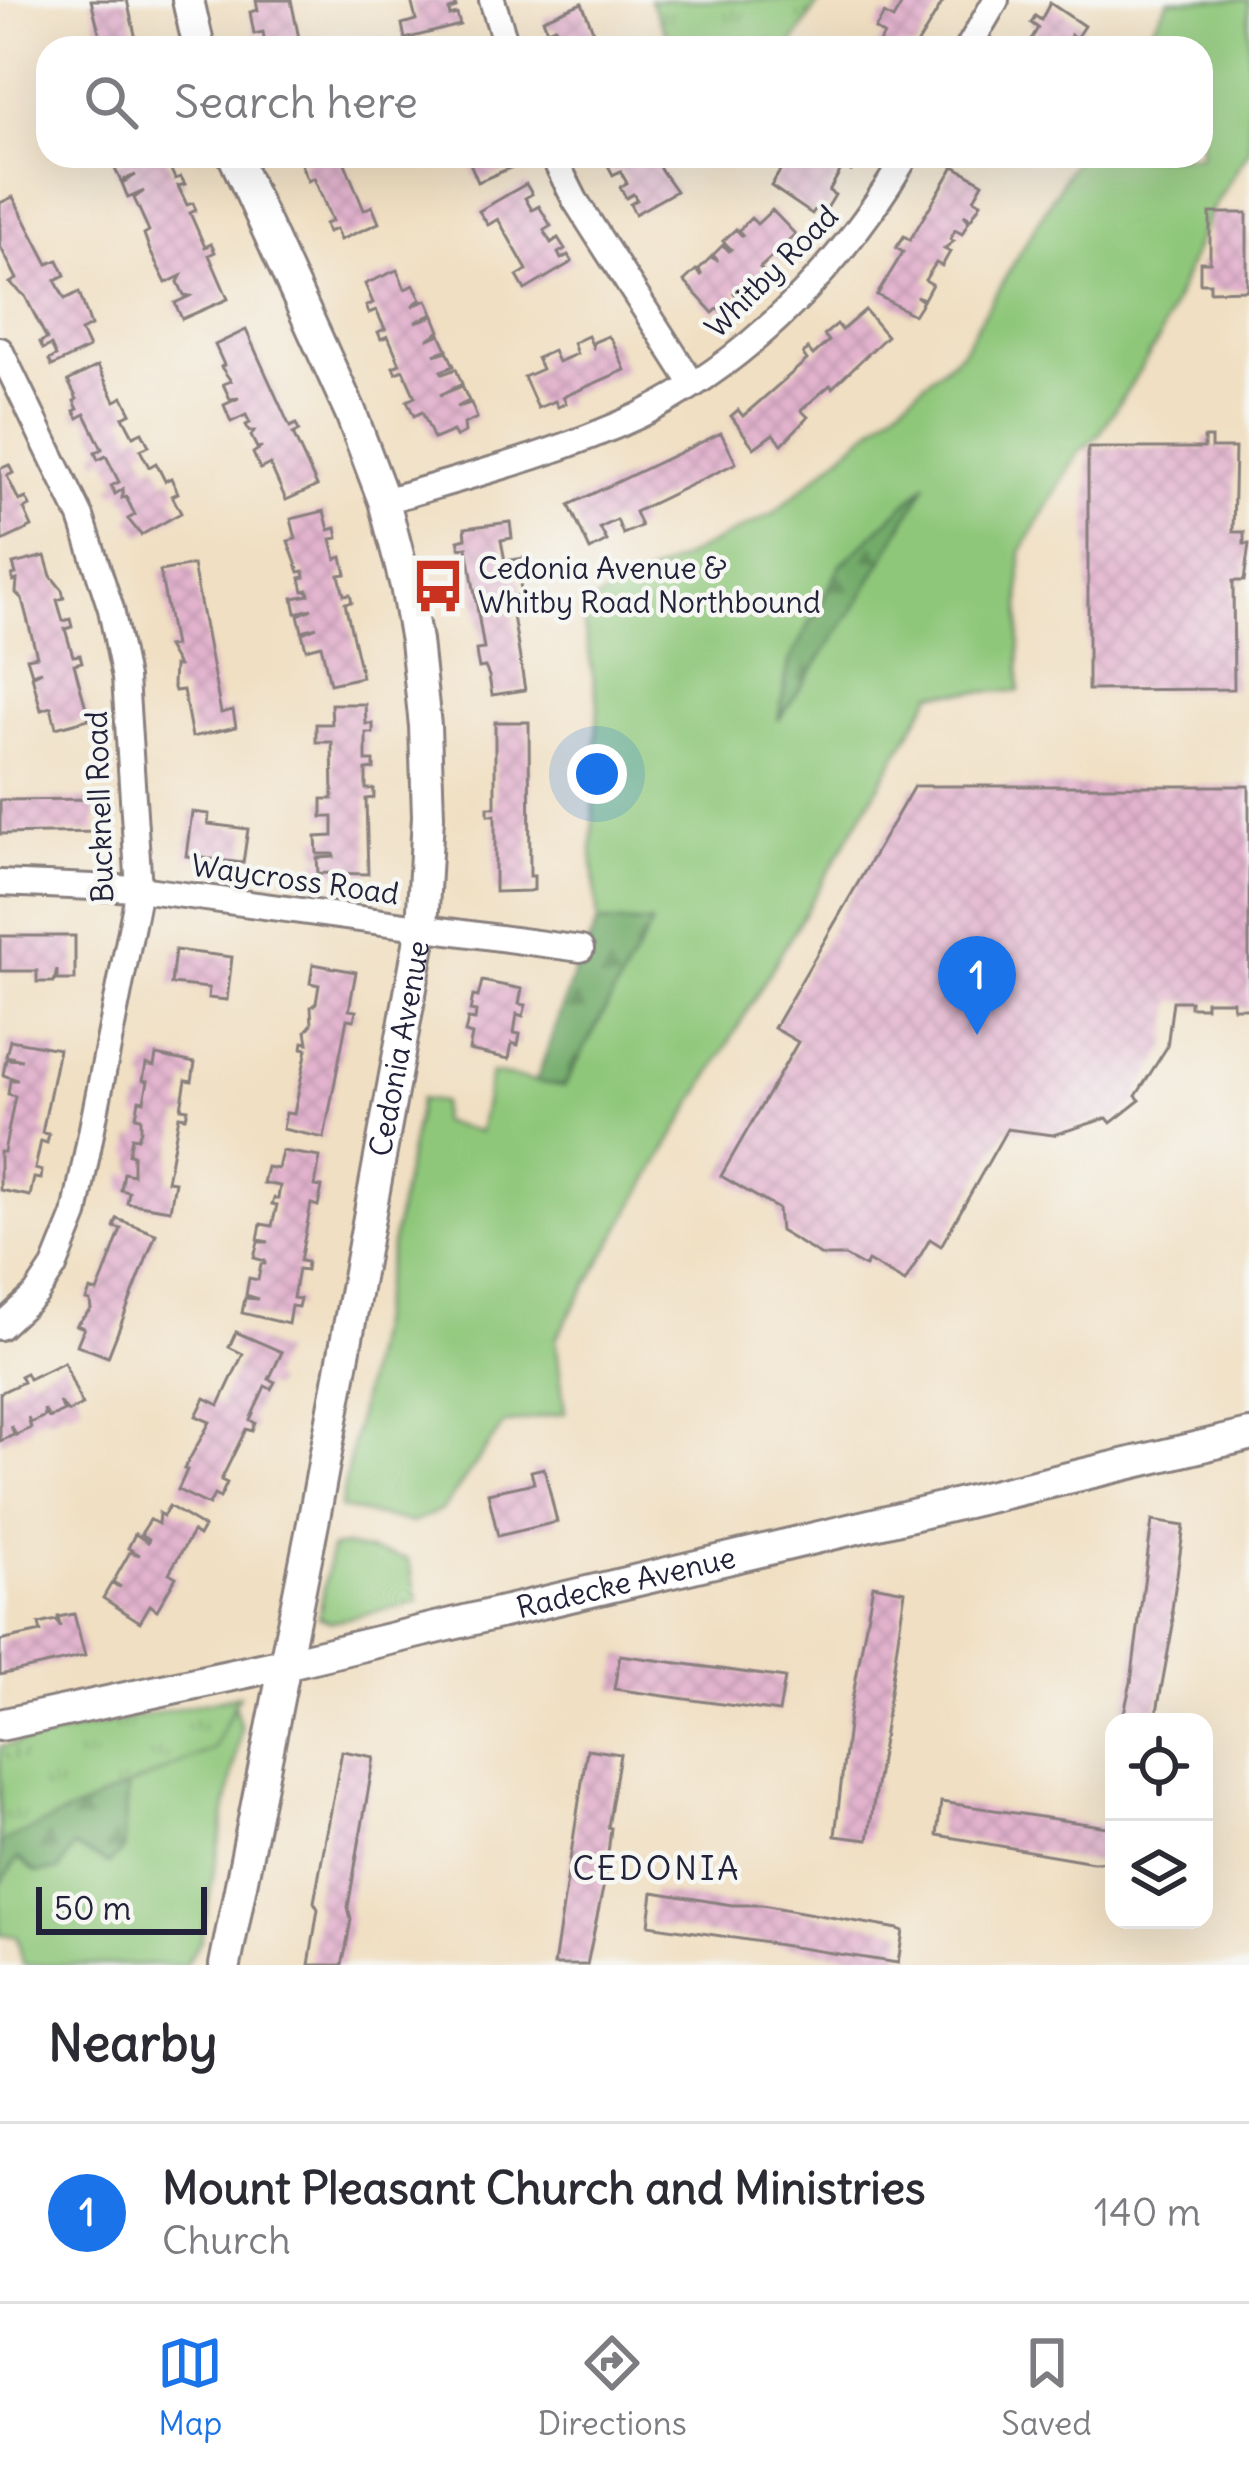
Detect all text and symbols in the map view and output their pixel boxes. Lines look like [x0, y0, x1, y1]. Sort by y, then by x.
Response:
search box [36, 36, 1213, 168]
icon: search [78, 69, 144, 135]
text: Search here [174, 74, 418, 130]
street label: Whitby Road [697, 197, 846, 346]
place label: Cedonia Avenue & Whitby Road Northbound [478, 549, 821, 621]
bus stop icon: Cedonia Avenue & Whitby Road Northbound [409, 557, 467, 615]
street label: Bucknell Road [77, 710, 121, 904]
your location [567, 744, 627, 804]
street label: Waycross Road [189, 846, 401, 912]
pin: 1 [938, 936, 1016, 1035]
street label: Cedonia Avenue [361, 937, 437, 1159]
street label: Radecke Avenue [512, 1538, 739, 1626]
map controls [1105, 1713, 1213, 1929]
button: locate [1105, 1713, 1213, 1821]
button: layers [1105, 1821, 1213, 1929]
district label: CEDONIA [572, 1847, 742, 1889]
scale bar [36, 1881, 207, 1934]
text: 50 m [54, 1887, 131, 1929]
text: Nearby [48, 2011, 217, 2075]
text: Mount Pleasant Church and Ministries [162, 2160, 925, 2216]
text: 1 [79, 2188, 95, 2237]
text: 140 m [1094, 2188, 1201, 2237]
text: Church [162, 2216, 291, 2265]
tab: Map [157, 2330, 223, 2444]
tab: Directions [538, 2330, 687, 2444]
tab: Saved [1001, 2330, 1092, 2444]

